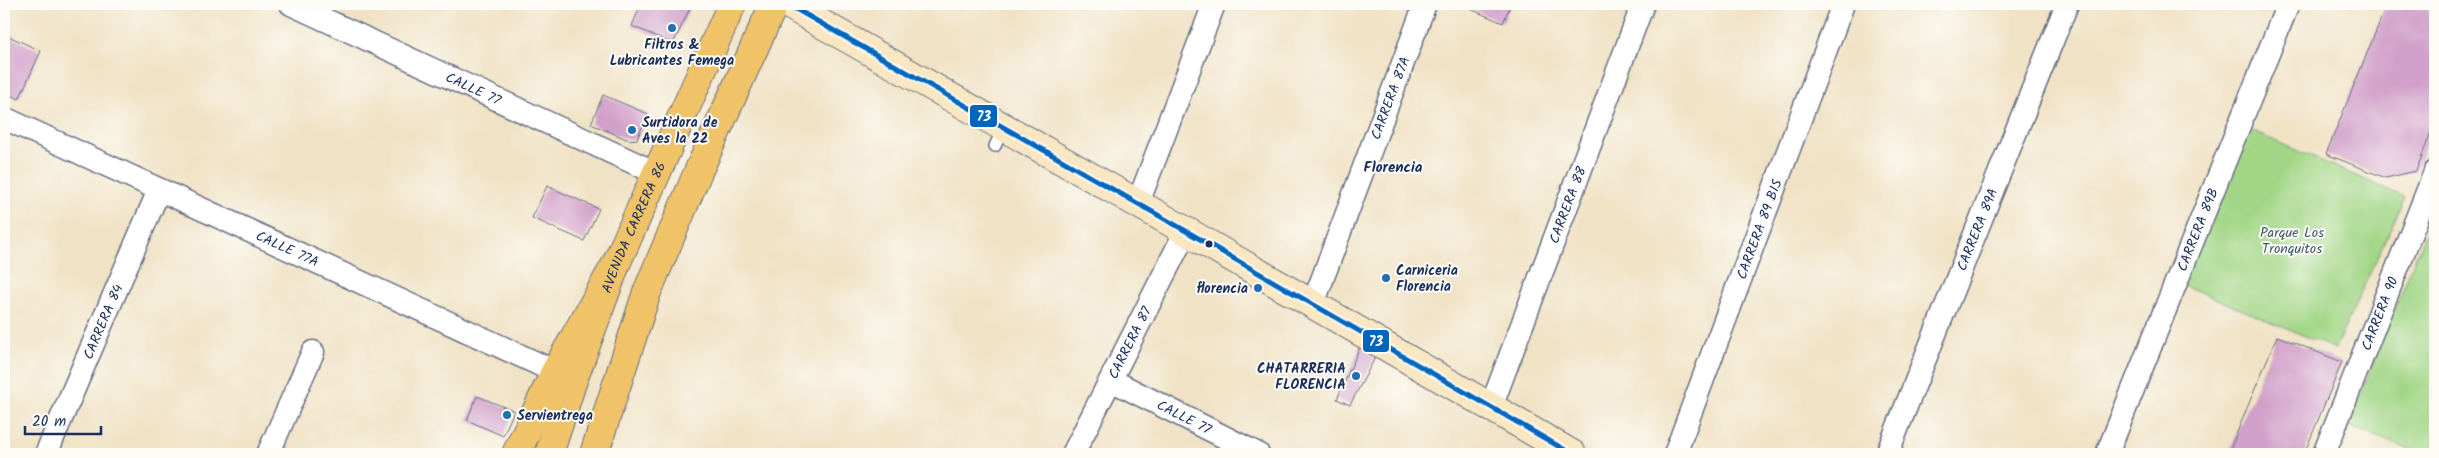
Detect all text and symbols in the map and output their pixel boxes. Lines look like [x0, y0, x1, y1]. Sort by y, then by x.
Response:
marker: Filtros & Lubricantes Femega [666, 22, 678, 34]
place label: Filtros & Lubricantes Femega [610, 34, 734, 72]
street label: CARRERA 87A [1365, 54, 1416, 143]
street label: CALLE 77 [442, 67, 505, 112]
line badge: 73 [969, 104, 998, 128]
text: 73 [977, 106, 991, 128]
place label: Surtidora de Aves la 22 [642, 112, 718, 150]
marker: Surtidora de Aves la 22 [626, 124, 638, 136]
district label: Florencia [1364, 156, 1423, 180]
street label: AVENIDA CARRERA 86 [596, 158, 672, 296]
street label: CARRERA 88 [1544, 163, 1593, 247]
street label: CARRERA 89 BIS [1731, 176, 1789, 283]
street label: CARRERA 89A [1951, 185, 2004, 274]
street label: CARRERA 89B [2172, 185, 2225, 275]
park label: Parque Los Tronquitos [2260, 222, 2324, 260]
street label: CALLE 77A [252, 225, 322, 273]
unlabelled marker [1204, 239, 1214, 249]
place label: Carniceria Florencia [1396, 260, 1458, 298]
marker: Carniceria Florencia [1380, 272, 1392, 284]
street label: CARRERA 90 [2356, 274, 2405, 354]
place label: florencia [1196, 278, 1248, 300]
street label: CARRERA 84 [78, 281, 130, 363]
marker: florencia [1252, 282, 1264, 294]
street label: CARRERA 87 [1103, 302, 1158, 383]
line badge: 73 [1362, 329, 1390, 353]
text: 73 [1369, 331, 1383, 353]
place label: CHATARRERIA FLORENCIA [1257, 358, 1346, 396]
marker: CHATARRERIA FLORENCIA [1350, 370, 1362, 382]
street label: CALLE 77 [1153, 395, 1216, 441]
scale bar [25, 403, 101, 435]
place label: Servientrega [517, 405, 593, 427]
marker: Servientrega [501, 409, 513, 421]
text: 20 m [32, 410, 66, 434]

